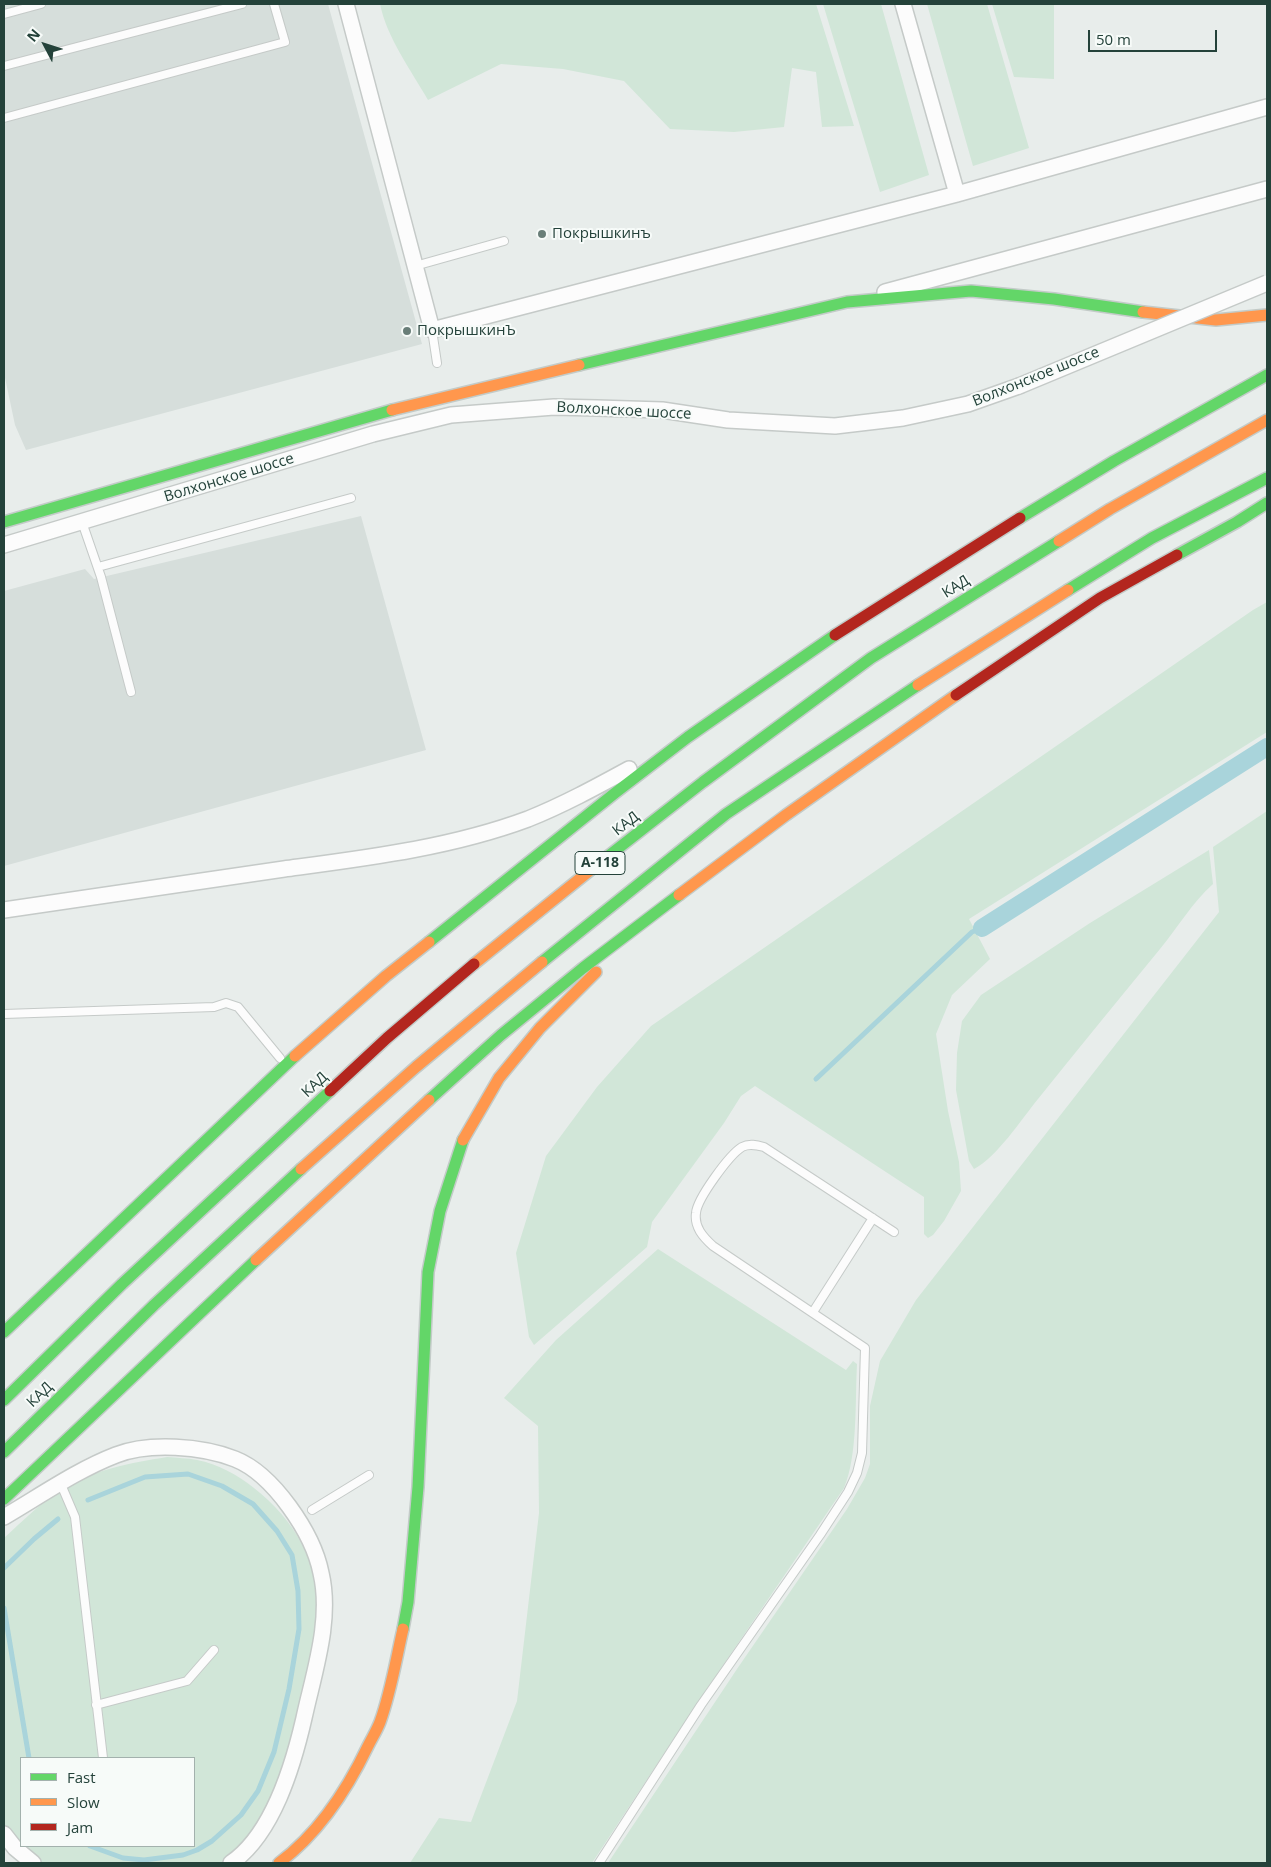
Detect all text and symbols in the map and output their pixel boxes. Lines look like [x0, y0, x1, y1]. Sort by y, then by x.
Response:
north arrow [20, 20, 70, 70]
scale bar [1091, 20, 1220, 52]
text: N [22, 25, 44, 46]
text: 50 m [1096, 29, 1131, 49]
place label: Покрышкинъ [552, 225, 651, 243]
marker: Покрышкинъ [536, 228, 548, 240]
place label: ПокрышкинЪ [417, 322, 516, 340]
marker: ПокрышкинЪ [401, 325, 413, 337]
street label: Волхонское шоссе [970, 343, 1102, 411]
street label: Волхонское шоссе [556, 398, 692, 424]
street label: Волхонское шоссе [162, 450, 296, 506]
street label: КАД [939, 572, 973, 602]
street label: КАД [609, 808, 643, 840]
road number: А-118 [575, 851, 625, 874]
street label: КАД [298, 1069, 332, 1101]
street label: КАД [23, 1378, 57, 1412]
legend [20, 1757, 195, 1847]
text: Fast [67, 1767, 96, 1787]
text: Slow [67, 1792, 100, 1812]
text: Jam [67, 1817, 93, 1837]

